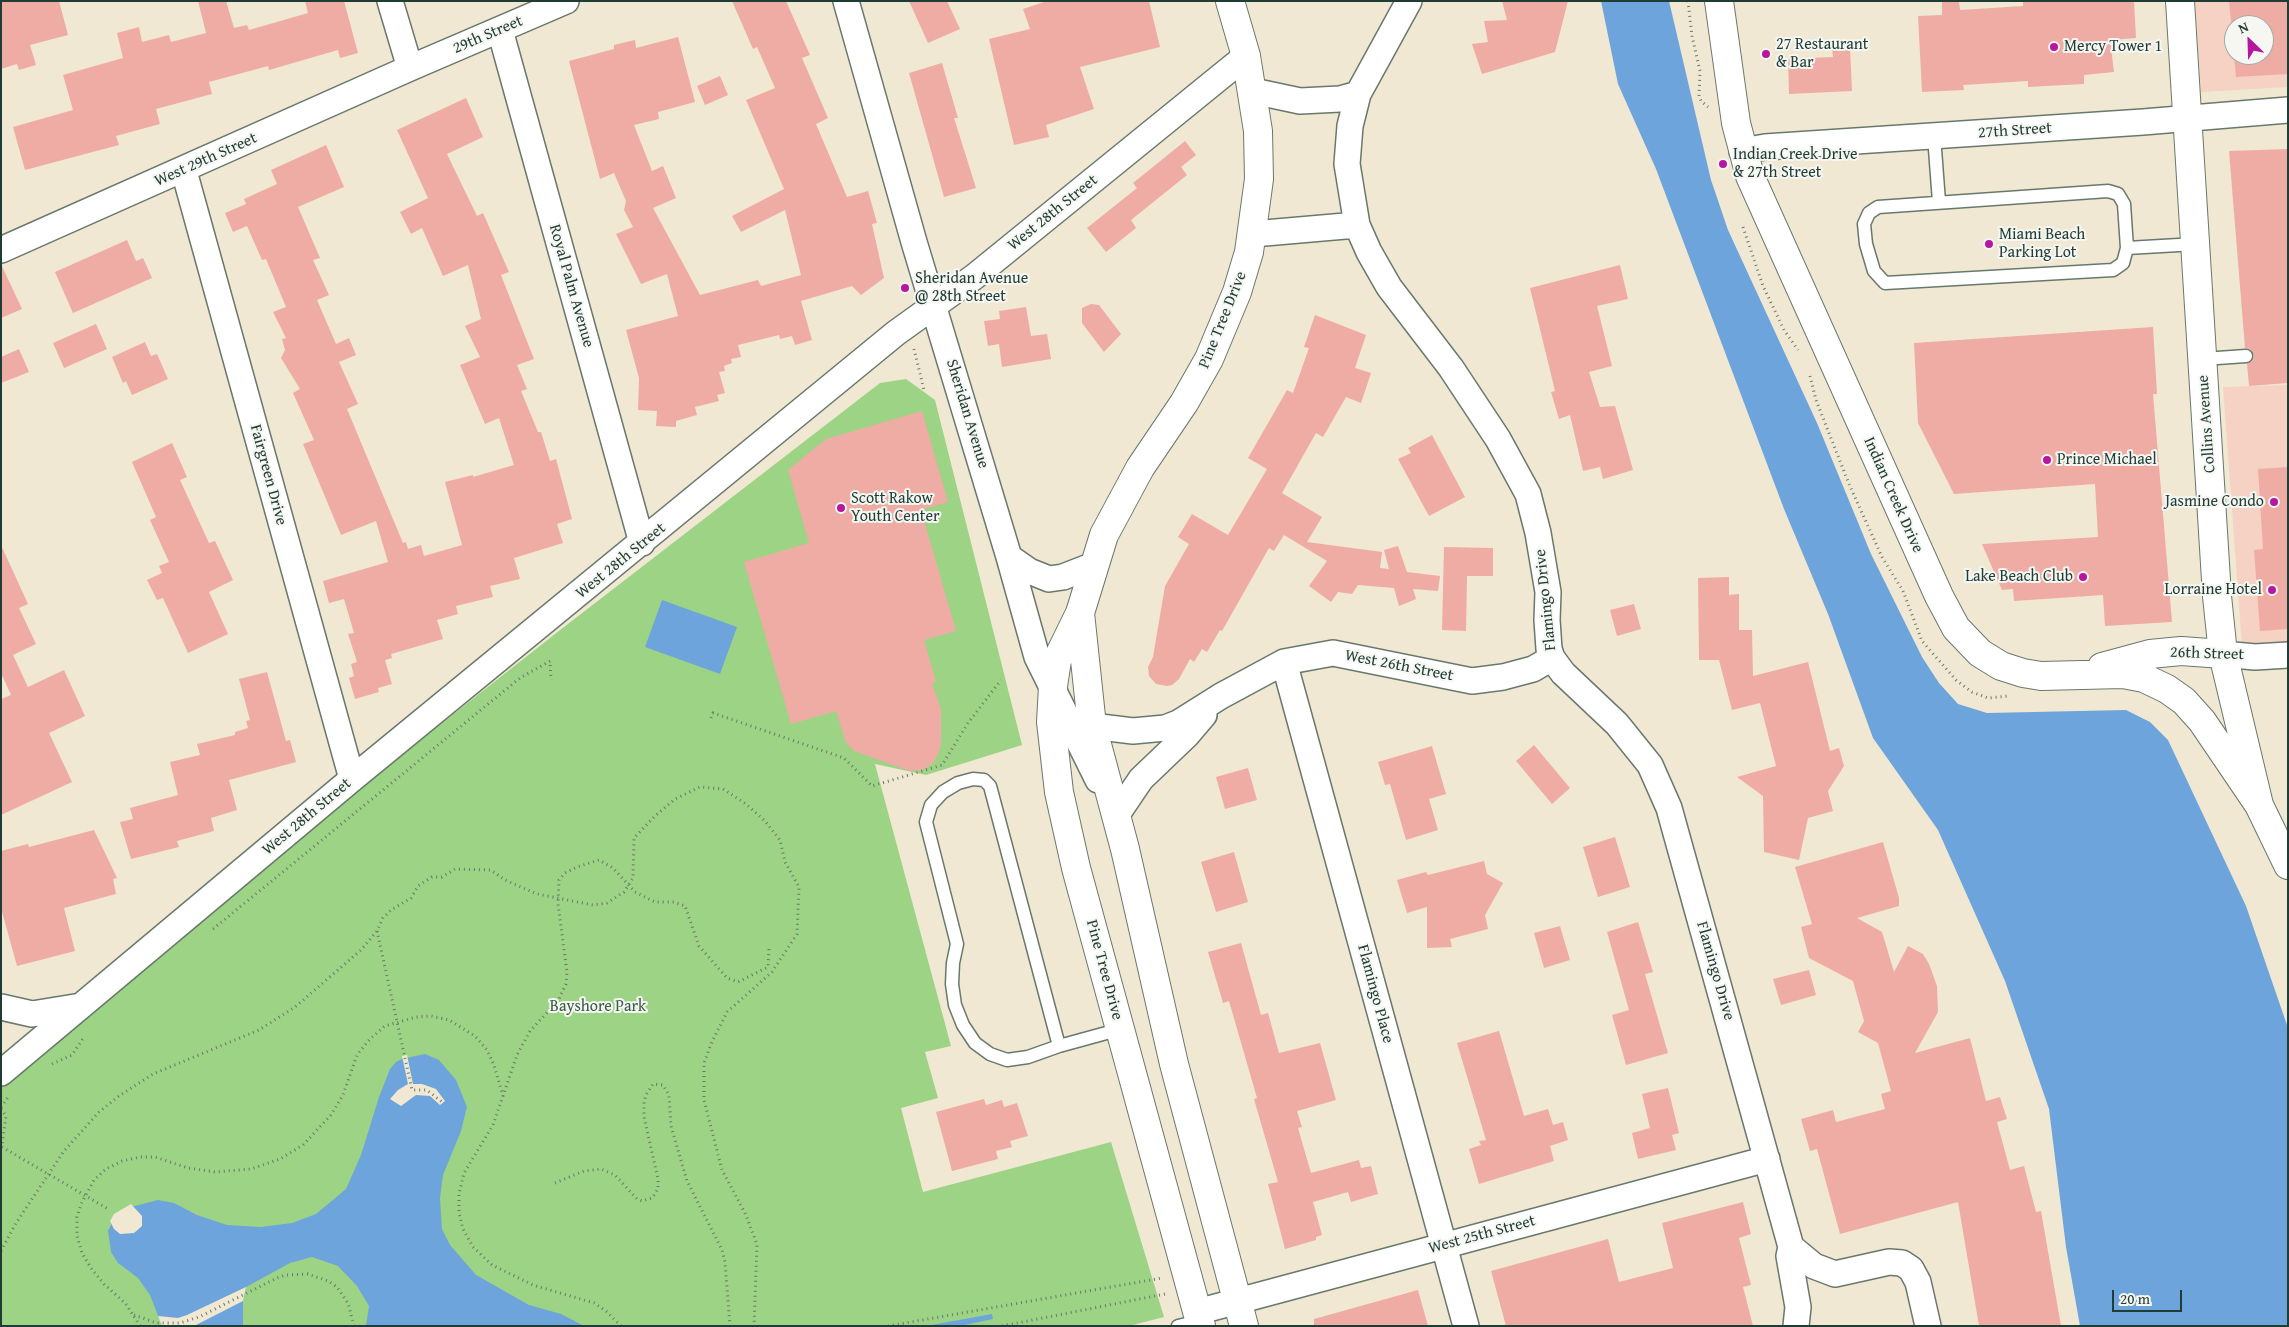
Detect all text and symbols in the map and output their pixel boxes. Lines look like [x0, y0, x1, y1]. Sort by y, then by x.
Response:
street label: 29th Street [450, 12, 526, 58]
north arrow [2224, 15, 2274, 65]
text: N [2235, 16, 2252, 38]
place label: 27 Restaurant & Bar [1776, 35, 1868, 73]
place label: Mercy Tower 1 [2064, 37, 2162, 57]
marker: Mercy Tower 1 [2048, 41, 2060, 53]
marker: 27 Restaurant & Bar [1760, 48, 1772, 60]
street label: 27th Street [1977, 119, 2053, 143]
street label: West 29th Street [152, 129, 260, 191]
place label: Indian Creek Drive & 27th Street [1733, 145, 1858, 183]
marker: Indian Creek Drive & 27th Street [1717, 158, 1729, 170]
street label: West 28th Street [1004, 171, 1102, 255]
street label: Royal Palm Avenue [544, 222, 598, 350]
place label: Miami Beach Parking Lot [1999, 225, 2085, 263]
marker: Miami Beach Parking Lot [1983, 238, 1995, 250]
place label: Sheridan Avenue @ 28th Street [915, 269, 1028, 307]
street label: Pine Tree Drive [1195, 269, 1251, 371]
marker: Sheridan Avenue @ 28th Street [899, 282, 911, 294]
street label: Sheridan Avenue [941, 357, 993, 471]
street label: Collins Avenue [2194, 374, 2220, 474]
street label: Fairgreen Drive [245, 422, 291, 528]
street label: Indian Creek Drive [1859, 434, 1927, 556]
place label: Prince Michael [2057, 450, 2157, 470]
marker: Prince Michael [2041, 454, 2053, 466]
place label: Scott Rakow Youth Center [851, 489, 940, 527]
place label: Jasmine Condo [2165, 492, 2264, 512]
marker: Jasmine Condo [2268, 496, 2280, 508]
marker: Scott Rakow Youth Center [835, 502, 847, 514]
street label: West 28th Street [572, 519, 670, 603]
street label: Flamingo Drive [1531, 548, 1561, 652]
place label: Lake Beach Club [1965, 567, 2073, 587]
marker: Lake Beach Club [2077, 571, 2089, 583]
place label: Lorraine Hotel [2165, 580, 2262, 600]
marker: Lorraine Hotel [2266, 584, 2278, 596]
street label: 26th Street [2170, 643, 2244, 665]
street label: West 26th Street [1343, 646, 1455, 686]
street label: West 28th Street [259, 774, 355, 860]
street label: Pine Tree Drive [1081, 918, 1127, 1022]
street label: Flamingo Drive [1692, 919, 1738, 1023]
street label: Flamingo Place [1353, 943, 1397, 1045]
park label: Bayshore Park [550, 997, 646, 1017]
street label: West 25th Street [1426, 1211, 1538, 1259]
scale bar [2114, 1280, 2184, 1312]
text: 20 m [2120, 1288, 2150, 1309]

